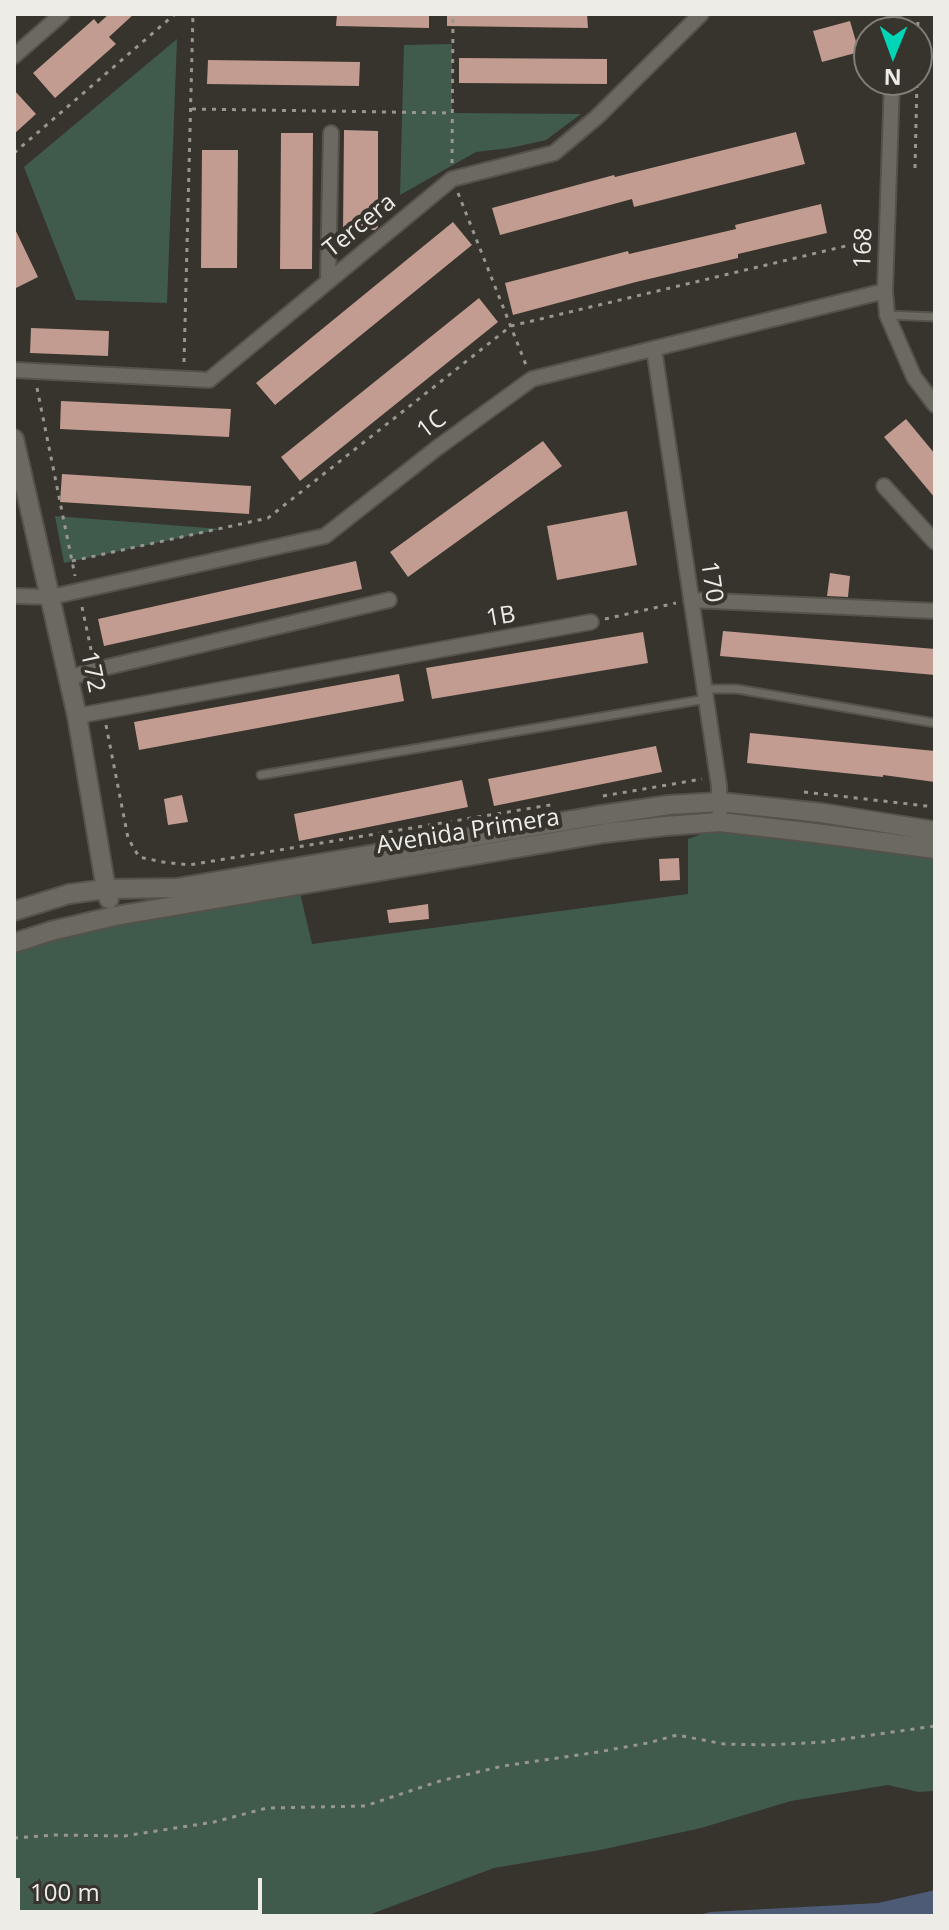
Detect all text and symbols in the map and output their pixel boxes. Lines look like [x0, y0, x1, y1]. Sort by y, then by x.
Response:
north arrow [853, 16, 933, 96]
text: N [883, 63, 902, 93]
street label: Tercera [318, 188, 402, 264]
street label: 168 [849, 227, 879, 269]
street label: 1C [412, 405, 452, 445]
street label: 170 [694, 560, 728, 604]
street label: 1B [484, 600, 518, 634]
street label: 172 [74, 649, 110, 695]
street label: Avenida Primera [374, 803, 562, 861]
scale bar [20, 1862, 266, 1912]
text: 100 m [30, 1875, 100, 1908]

